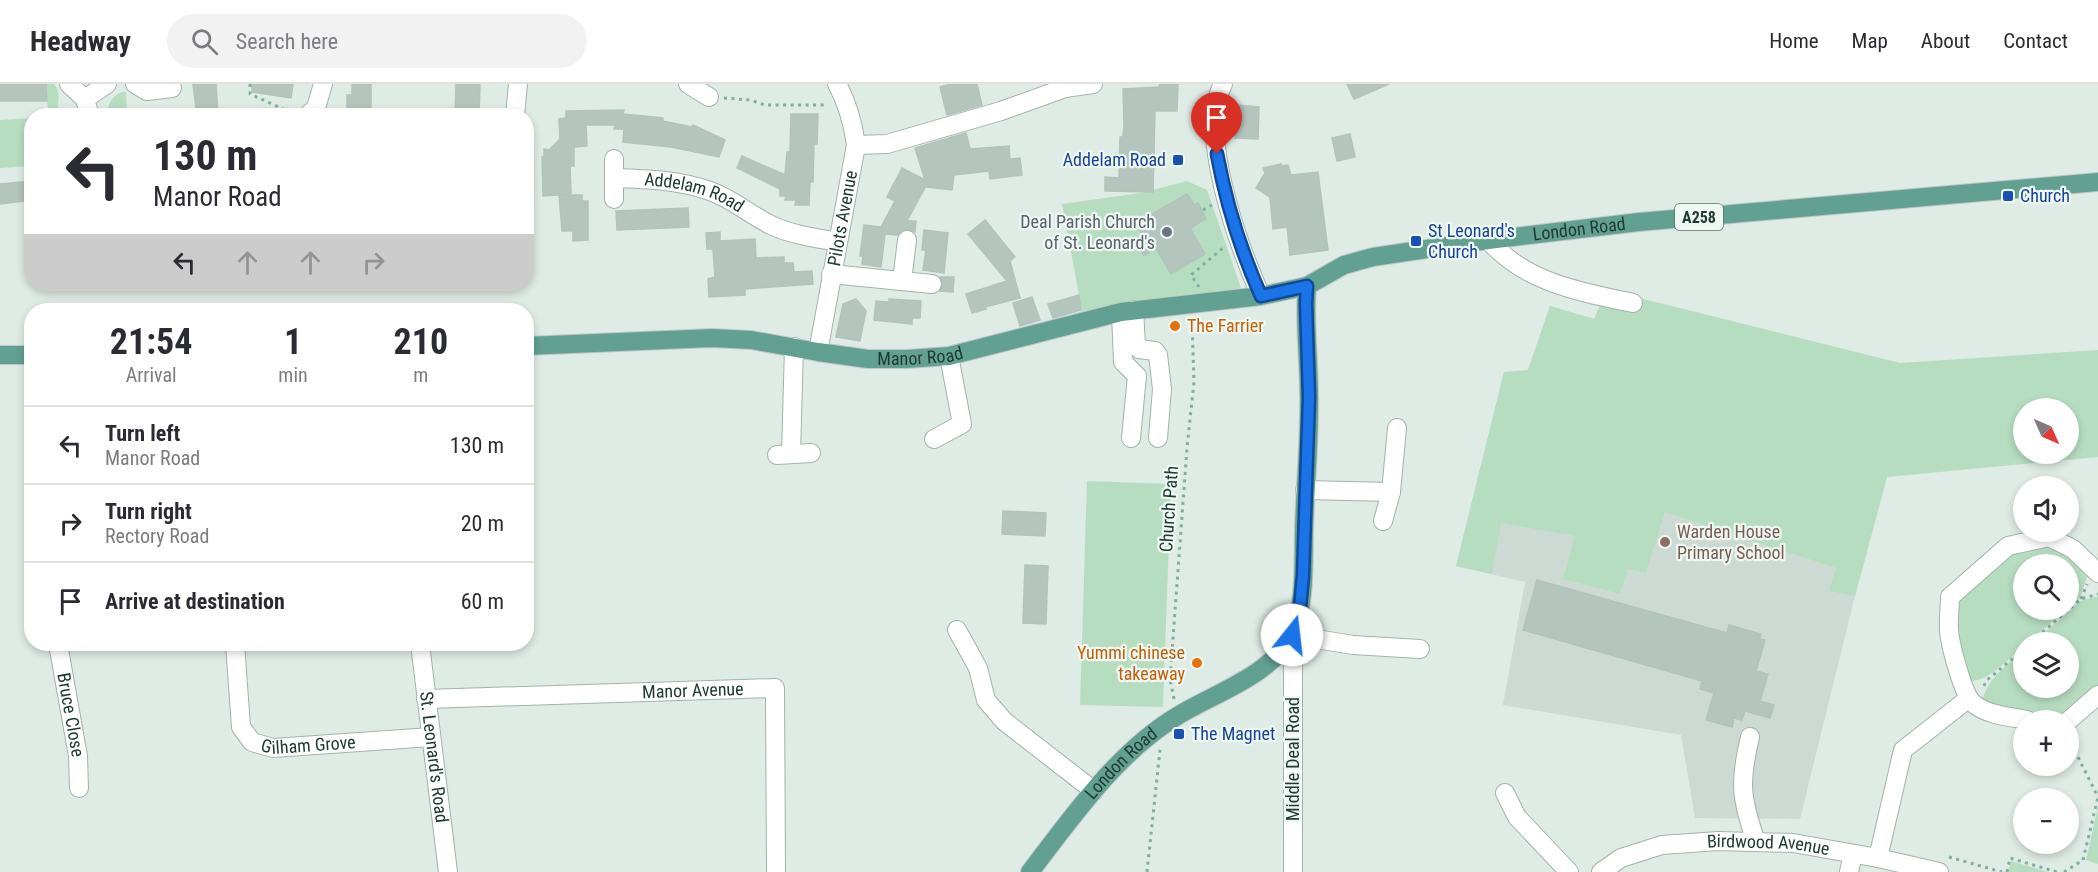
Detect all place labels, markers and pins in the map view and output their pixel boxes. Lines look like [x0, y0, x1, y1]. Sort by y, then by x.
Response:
pin [1191, 92, 1242, 154]
place label: Addelam Road [1063, 149, 1166, 170]
marker: Addelam Road [1171, 153, 1185, 167]
place label: Church [2020, 185, 2070, 206]
marker: Church [2001, 189, 2015, 203]
place label: Deal Parish Church of St. Leonard's [1020, 211, 1155, 253]
place label: St Leonard's Church [1428, 220, 1515, 262]
marker: Deal Parish Church of St. Leonard's [1160, 225, 1174, 239]
marker: St Leonard's Church [1409, 234, 1423, 248]
place label: The Farrier [1187, 315, 1264, 336]
marker: The Farrier [1168, 319, 1182, 333]
place label: Warden House Primary School [1677, 521, 1785, 563]
marker: Warden House Primary School [1658, 535, 1672, 549]
place label: Yummi chinese takeaway [1077, 642, 1185, 684]
marker: Yummi chinese takeaway [1190, 656, 1204, 670]
place label: The Magnet [1191, 723, 1275, 744]
marker: The Magnet [1172, 727, 1186, 741]

